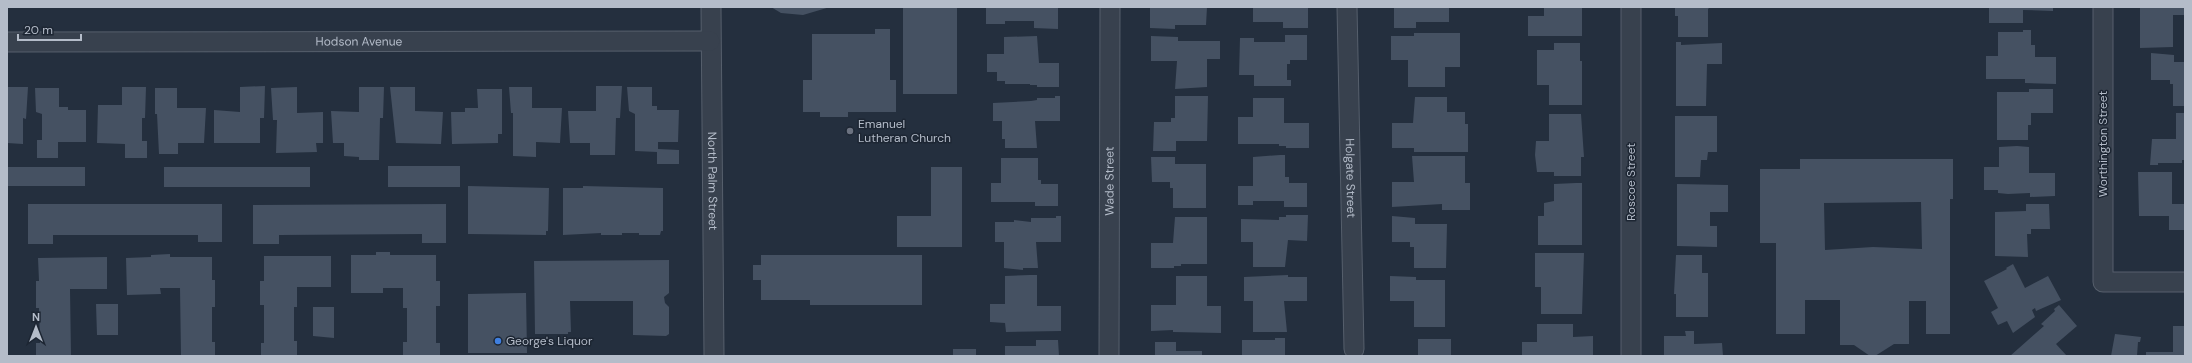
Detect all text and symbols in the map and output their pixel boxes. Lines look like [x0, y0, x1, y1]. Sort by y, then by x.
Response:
scale bar [18, 16, 81, 42]
text: 20 m [24, 22, 53, 38]
street label: Hodson Avenue [316, 33, 403, 50]
street label: Worthington Street [2095, 91, 2111, 197]
place label: Emanuel Lutheran Church [858, 116, 951, 146]
marker: Emanuel Lutheran Church [845, 126, 855, 136]
street label: North Palm Street [704, 132, 721, 231]
street label: Holgate Street [1342, 138, 1359, 218]
street label: Roscoe Street [1623, 143, 1639, 221]
street label: Wade Street [1101, 146, 1118, 216]
north arrow [16, 307, 56, 347]
text: N [32, 310, 40, 324]
place label: George's Liquor [506, 333, 593, 349]
marker: George's Liquor [493, 336, 503, 346]

